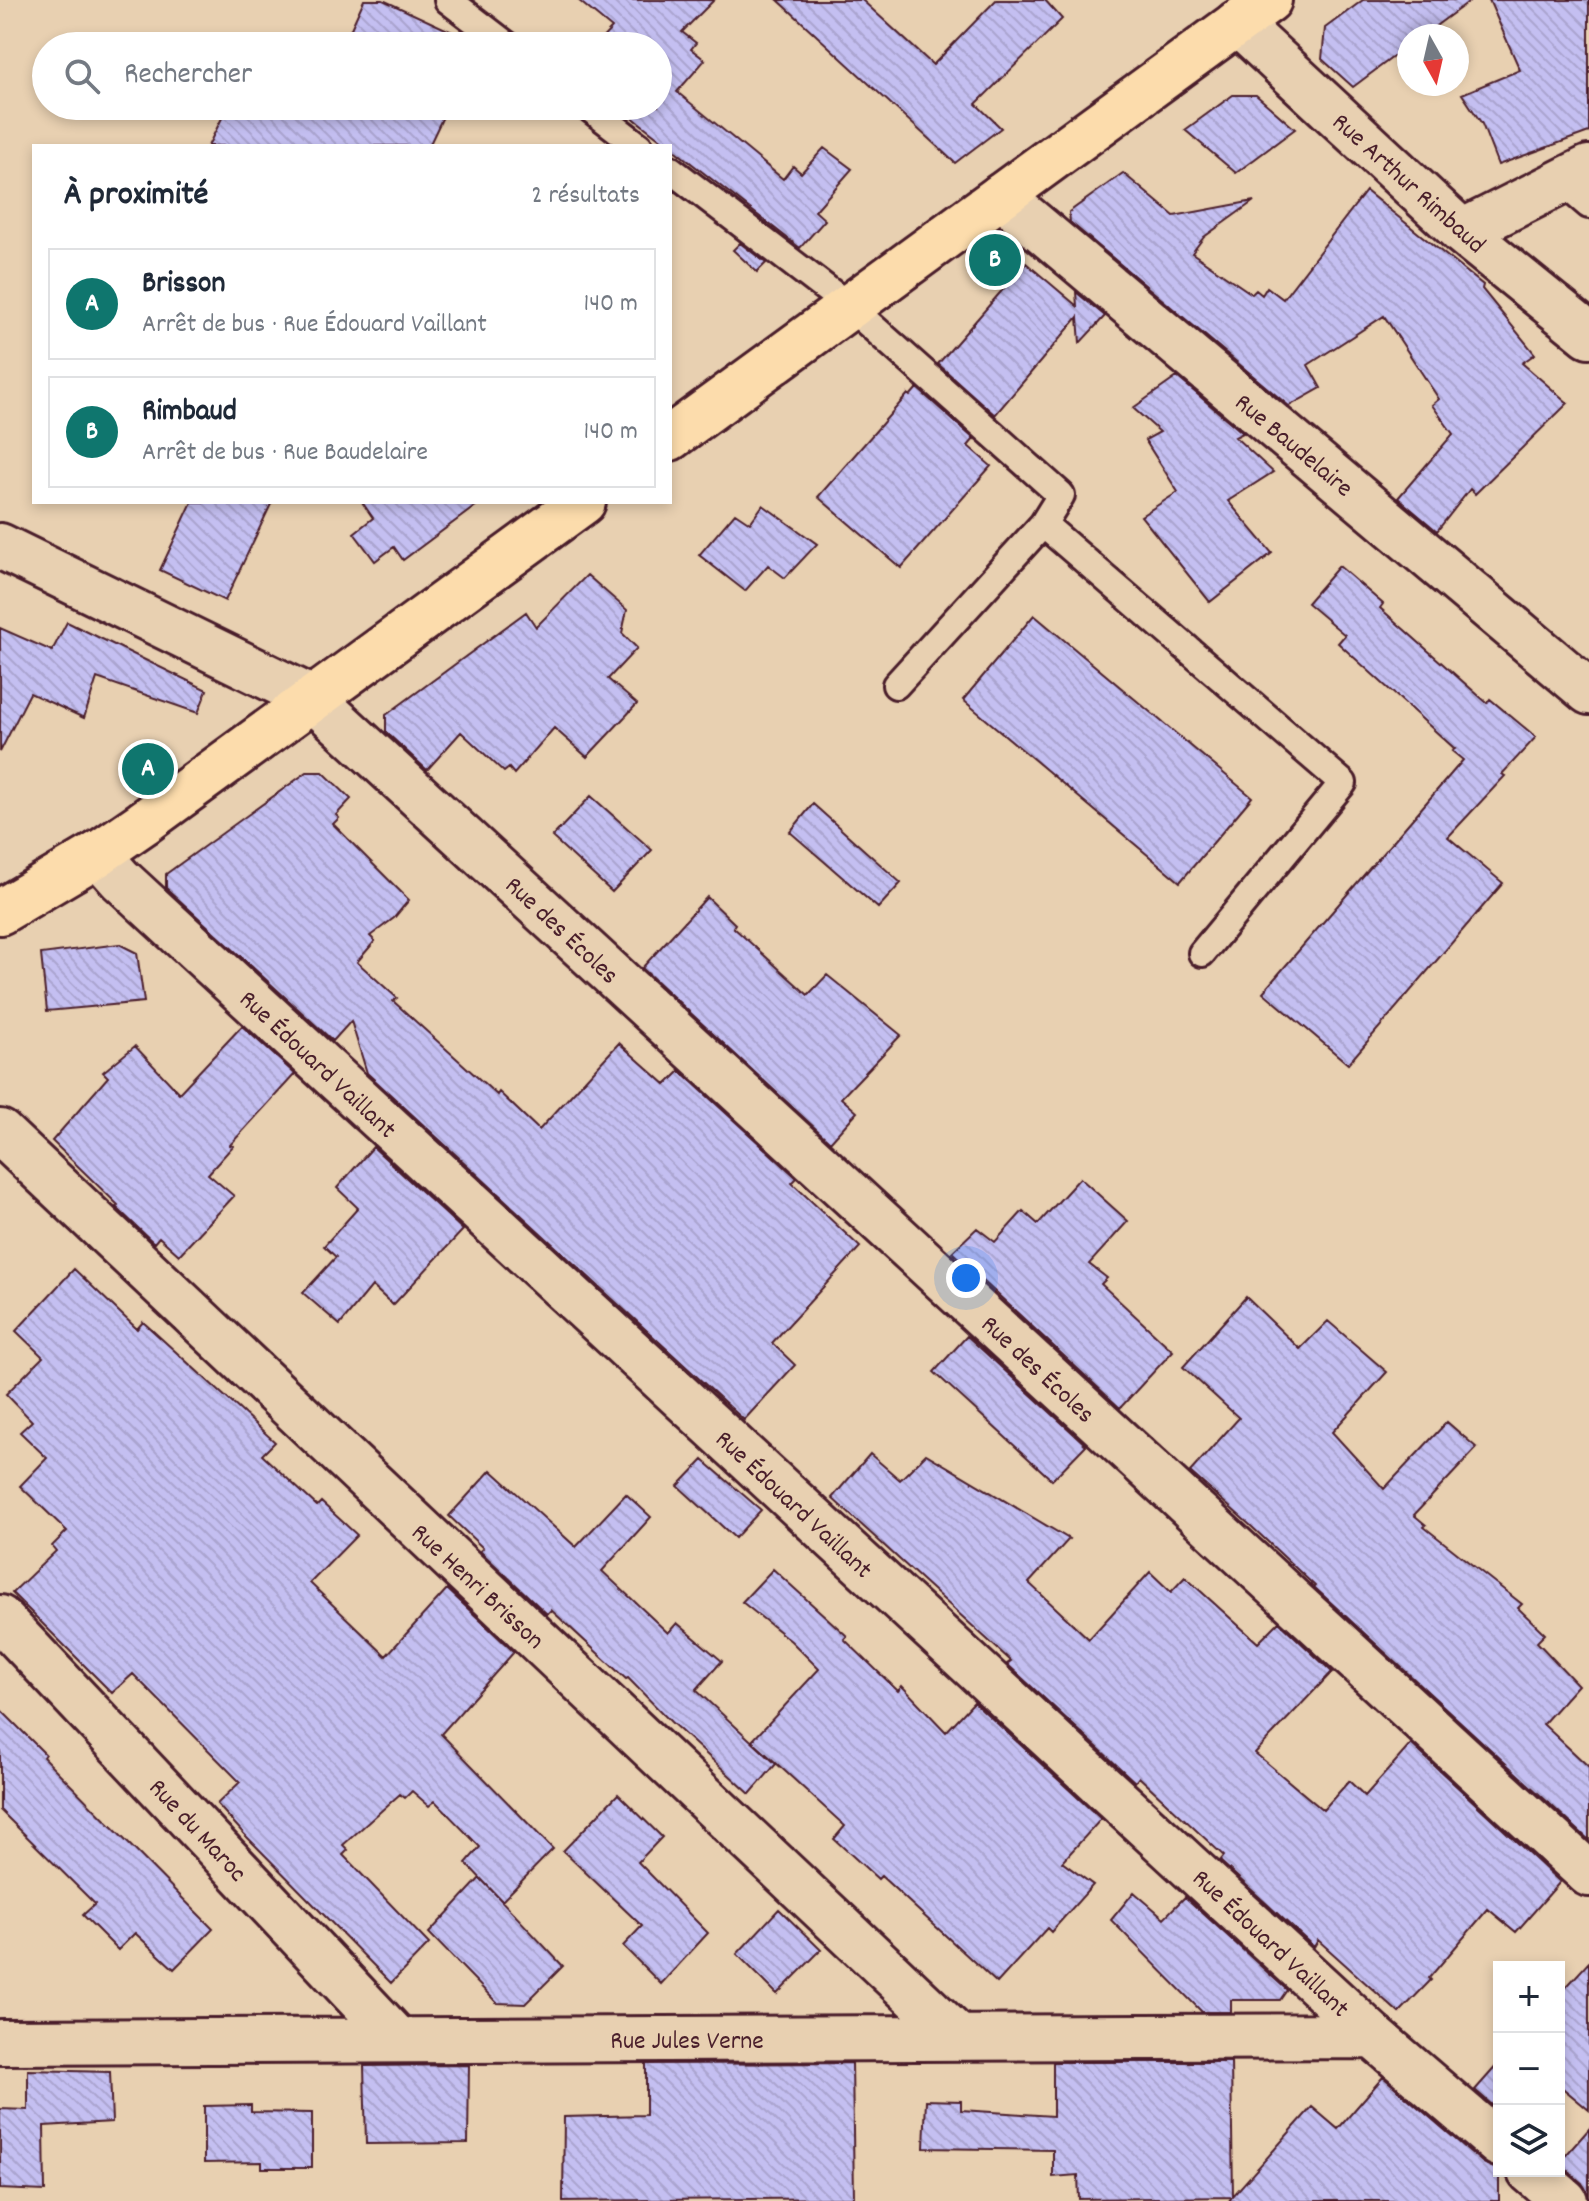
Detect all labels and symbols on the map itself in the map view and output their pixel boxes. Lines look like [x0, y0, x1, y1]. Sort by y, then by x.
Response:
north arrow [1397, 24, 1469, 96]
street label: Rue Arthur Rimbaud [1323, 105, 1493, 264]
pin: B [969, 230, 1021, 290]
street label: Rue Baudelaire [1225, 386, 1360, 507]
pin: A [122, 739, 174, 799]
street label: Rue des Écoles [495, 869, 626, 994]
street label: Rue Édouard Vaillant [230, 983, 404, 1149]
your location [946, 1258, 986, 1298]
street label: Rue des Écoles [971, 1308, 1102, 1433]
street label: Rue Édouard Vaillant [706, 1423, 880, 1589]
street label: Rue Henri Brisson [402, 1516, 552, 1659]
street label: Rue du Maroc [139, 1771, 254, 1891]
street label: Rue Édouard Vaillant [1183, 1862, 1357, 2028]
street label: Rue Jules Verne [610, 2024, 764, 2061]

